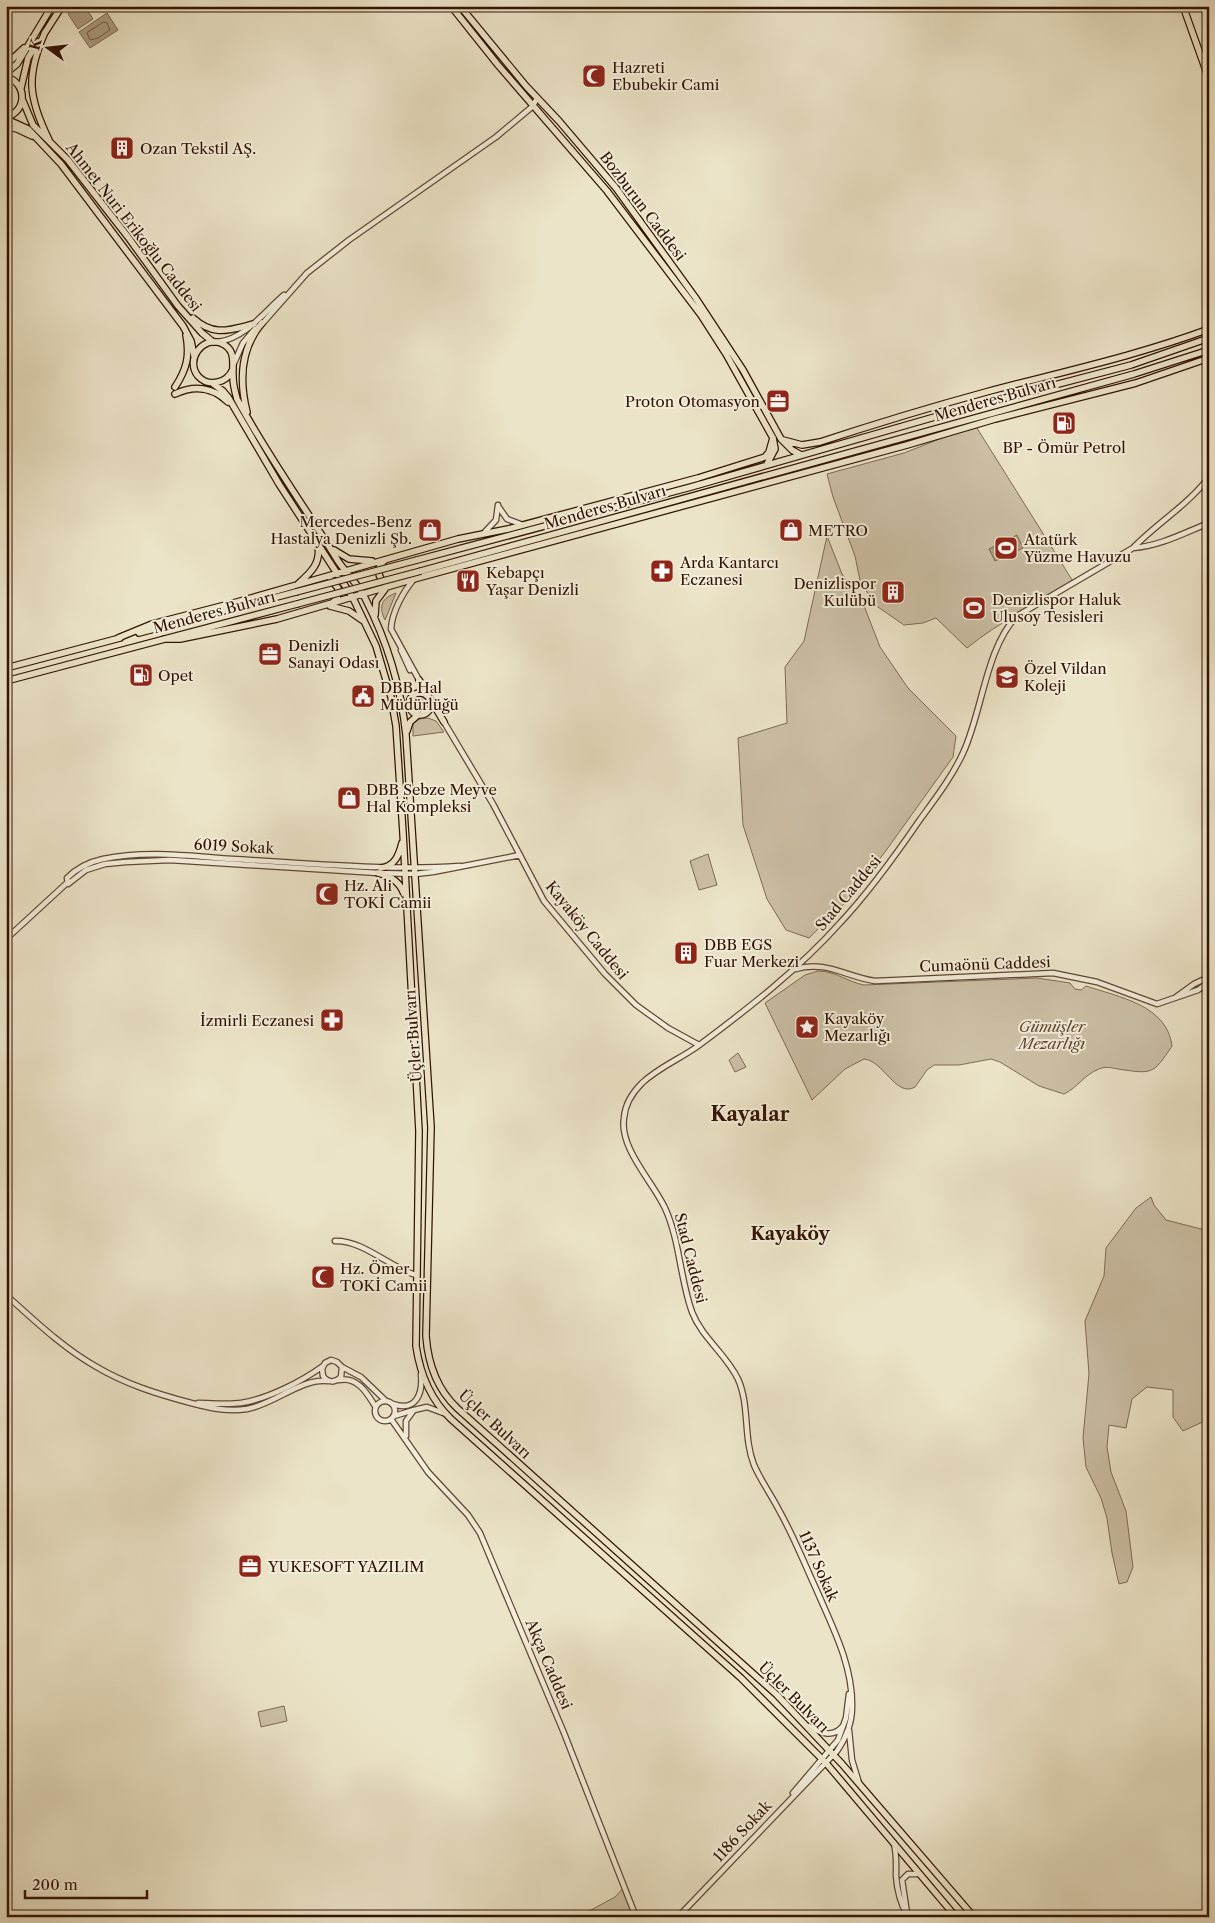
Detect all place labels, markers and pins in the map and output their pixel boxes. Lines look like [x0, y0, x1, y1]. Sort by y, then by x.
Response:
place label: Hazreti Ebubekir Cami [612, 58, 720, 94]
mosque icon: Hazreti Ebubekir Cami [581, 63, 607, 89]
building icon: Ozan Tekstil AŞ. [109, 135, 135, 161]
place label: Ozan Tekstil AŞ. [140, 139, 256, 158]
office icon: Proton Otomasyon [765, 388, 791, 414]
place label: Proton Otomasyon [625, 392, 761, 411]
fuel station icon: BP - Ömür Petrol [1051, 410, 1077, 436]
place label: BP - Ömür Petrol [1002, 438, 1126, 457]
place label: Mercedes-Benz Hastalya Denizli Şb. [270, 512, 412, 548]
shop icon: Mercedes-Benz Hastalya Denizli Şb. [417, 517, 443, 543]
shop icon: METRO [778, 517, 804, 543]
place label: METRO [808, 521, 868, 540]
place label: Atatürk Yüzme Havuzu [1023, 530, 1131, 566]
sports icon: Atatürk Yüzme Havuzu [993, 535, 1019, 561]
place label: Arda Kantarcı Eczanesi [679, 553, 779, 589]
pharmacy icon: Arda Kantarcı Eczanesi [649, 558, 675, 584]
place label: Kebapçı Yaşar Denizli [485, 563, 579, 599]
restaurant icon: Kebapçı Yaşar Denizli [455, 568, 481, 594]
place label: Denizlispor Kulübü [793, 574, 877, 610]
building icon: Denizlispor Kulübü [880, 579, 906, 605]
place label: Denizlispor Haluk Ulusoy Tesisleri [992, 590, 1123, 626]
sports icon: Denizlispor Haluk Ulusoy Tesisleri [961, 595, 987, 621]
place label: Denizli Sanayi Odası [288, 636, 380, 672]
office icon: Denizli Sanayi Odası [257, 641, 283, 667]
place label: Özel Vildan Koleji [1024, 659, 1107, 695]
fuel station icon: Opet [128, 662, 154, 688]
school or university icon: Özel Vildan Koleji [994, 664, 1020, 690]
place label: Opet [158, 666, 194, 685]
place label: DBB Hal Müdürlüğü [380, 678, 459, 714]
public building icon: DBB Hal Müdürlüğü [350, 683, 376, 709]
place label: DBB Sebze Meyve Hal Kompleksi [366, 780, 497, 816]
shop icon: DBB Sebze Meyve Hal Kompleksi [336, 785, 362, 811]
place label: Hz. Ali TOKİ Camii [344, 876, 432, 912]
mosque icon: Hz. Ali TOKİ Camii [314, 881, 340, 907]
place label: DBB EGS Fuar Merkezi [704, 935, 800, 971]
building icon: DBB EGS Fuar Merkezi [673, 940, 699, 966]
pharmacy icon: İzmirli Eczanesi [319, 1007, 345, 1033]
place label: Kayaköy Mezarlığı [824, 1009, 891, 1045]
place label: İzmirli Eczanesi [200, 1011, 314, 1030]
place icon: Kayaköy Mezarlığı [794, 1014, 820, 1040]
place label: Hz. Ömer TOKİ Camii [340, 1259, 428, 1295]
mosque icon: Hz. Ömer TOKİ Camii [310, 1264, 336, 1290]
office icon: YUKESOFT YAZILIM [237, 1553, 263, 1579]
place label: YUKESOFT YAZILIM [267, 1557, 425, 1576]

